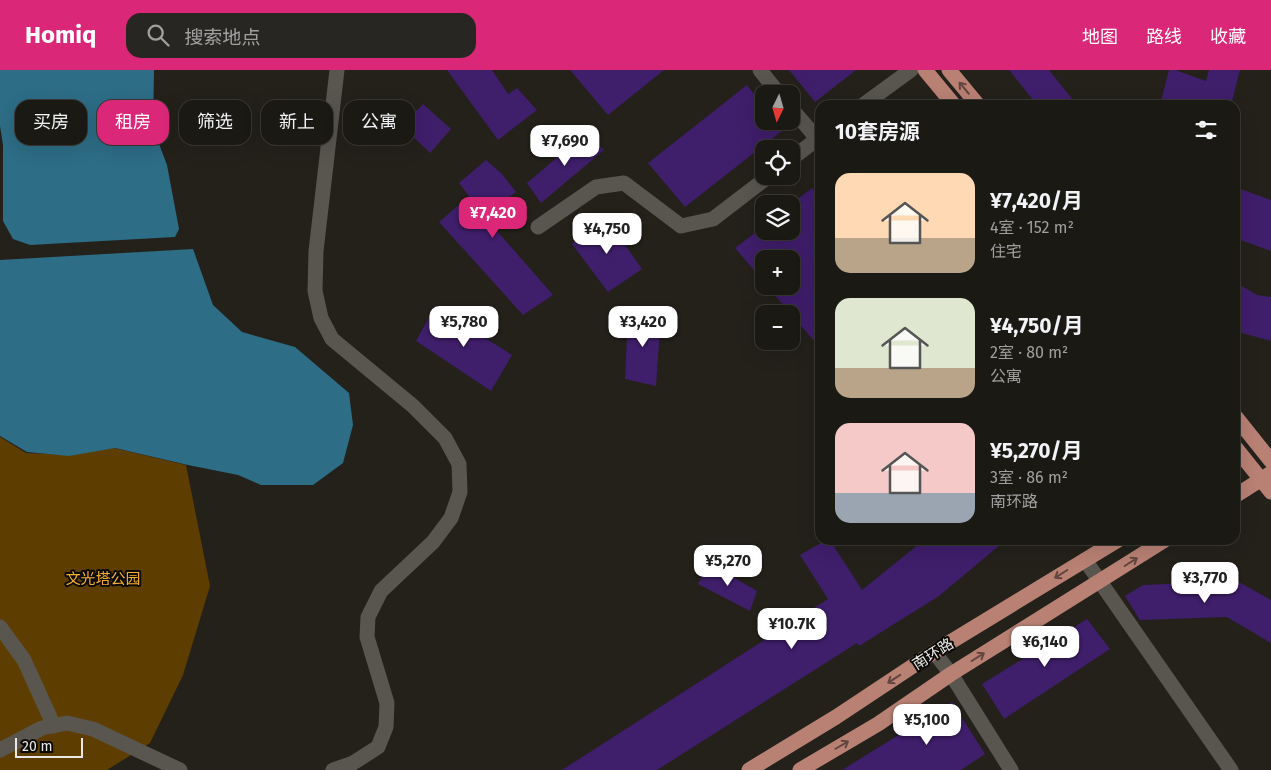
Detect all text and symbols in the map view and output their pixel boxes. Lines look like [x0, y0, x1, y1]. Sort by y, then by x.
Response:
search box [126, 13, 476, 58]
text: Homiq [25, 21, 96, 49]
icon: search [144, 21, 172, 49]
text: 搜索地点 [184, 26, 260, 49]
text: 地图 [1082, 26, 1118, 48]
text: 路线 [1146, 26, 1182, 48]
text: 收藏 [1210, 26, 1246, 48]
one-way arrow [958, 81, 969, 94]
north arrow [755, 85, 800, 130]
map controls [755, 85, 800, 350]
chip: 买房 [15, 100, 87, 145]
chip: 租房 [97, 100, 169, 145]
chip: 筛选 [179, 100, 251, 145]
chip: 新上 [261, 100, 333, 145]
chip: 公寓 [343, 100, 415, 145]
icon: filters [1192, 116, 1220, 144]
text: 10套房源 [835, 119, 920, 145]
pin: ¥7,690 [524, 124, 606, 167]
text: ¥7,690 [541, 131, 589, 150]
button: locate [755, 140, 800, 185]
text: ¥7,420/月 [990, 188, 1083, 214]
icon: home [875, 193, 935, 253]
button: layers [755, 195, 800, 240]
pin: ¥7,420 [452, 196, 534, 239]
text: ¥7,420 [470, 203, 516, 222]
pin: ¥4,750 [566, 212, 648, 255]
text: 4室 · 152 m² [990, 218, 1074, 237]
text: ¥4,750 [584, 219, 630, 238]
text: 住宅 [990, 242, 1022, 261]
button: + [755, 250, 800, 295]
button: − [755, 305, 800, 350]
pin: ¥5,780 [423, 306, 505, 348]
pin: ¥3,420 [602, 306, 684, 348]
text: ¥5,780 [440, 312, 488, 331]
text: ¥3,420 [619, 312, 667, 331]
text: ¥4,750/月 [990, 313, 1083, 339]
icon: home [875, 318, 935, 378]
text: 2室 · 80 m² [990, 343, 1068, 362]
text: 公寓 [990, 367, 1022, 386]
text: ¥5,270/月 [990, 438, 1082, 464]
icon: home [875, 443, 935, 503]
text: 3室 · 86 m² [990, 468, 1068, 487]
text: 南环路 [990, 492, 1038, 511]
pin: ¥5,270 [687, 544, 769, 587]
text: ¥5,270 [705, 551, 751, 570]
one-way arrow [1124, 556, 1138, 567]
pin: ¥3,770 [1164, 562, 1246, 604]
text: ¥3,770 [1182, 568, 1228, 587]
park label: 文光塔公园 [65, 570, 141, 588]
one-way arrow [1055, 570, 1069, 580]
pin: ¥10.7K [751, 608, 833, 650]
text: ¥10.7K [769, 614, 815, 633]
pin: ¥6,140 [1004, 626, 1086, 668]
text: ¥6,140 [1022, 632, 1068, 651]
street label: 南环路 [909, 634, 957, 674]
one-way arrow [971, 652, 985, 662]
one-way arrow [887, 674, 901, 684]
pin: ¥5,100 [886, 704, 968, 746]
text: ¥5,100 [904, 710, 950, 729]
scale bar [15, 735, 82, 758]
text: 20 m [22, 738, 52, 755]
one-way arrow [834, 740, 849, 750]

